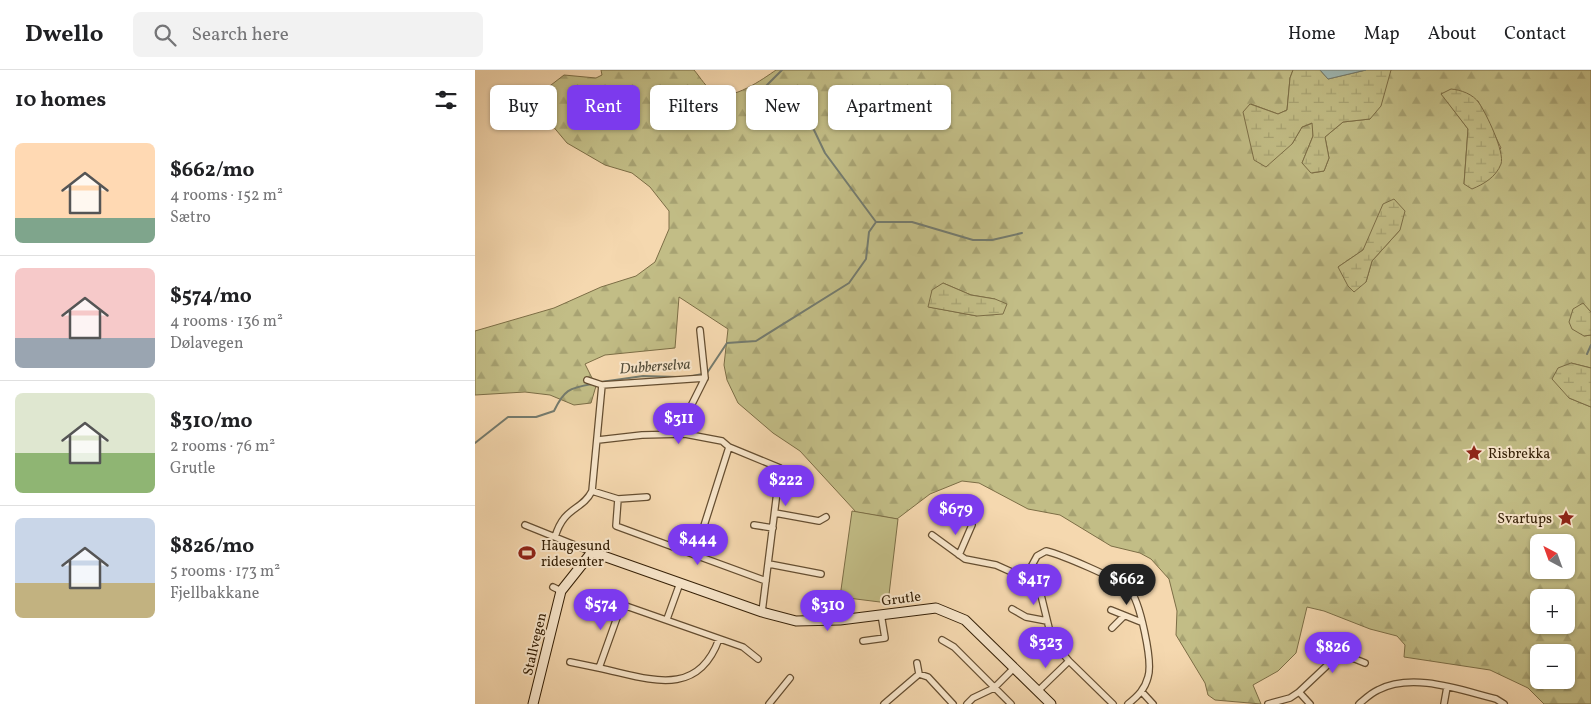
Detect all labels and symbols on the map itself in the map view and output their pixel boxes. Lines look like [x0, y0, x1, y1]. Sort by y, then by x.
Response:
water label: Dubberselva [619, 355, 691, 380]
pin: $311 [649, 402, 709, 445]
place icon: Risbrekka [1464, 443, 1484, 463]
place label: Risbrekka [1488, 445, 1550, 464]
pin: $222 [756, 464, 816, 507]
pin: $679 [926, 494, 986, 536]
place icon: Svartups [1556, 508, 1576, 528]
place label: Svartups [1497, 510, 1552, 529]
pin: $444 [668, 524, 728, 566]
north arrow [1530, 534, 1575, 579]
place label: Haugesund ridesenter [541, 537, 610, 572]
sports icon: Haugesund ridesenter [517, 543, 537, 563]
pin: $417 [1004, 564, 1064, 606]
pin: $662 [1097, 564, 1157, 606]
pin: $574 [571, 588, 631, 631]
street label: Grutle [880, 588, 922, 611]
pin: $310 [798, 590, 858, 632]
street label: Stallvegen [519, 611, 552, 678]
pin: $323 [1016, 626, 1076, 669]
pin: $826 [1303, 632, 1363, 674]

